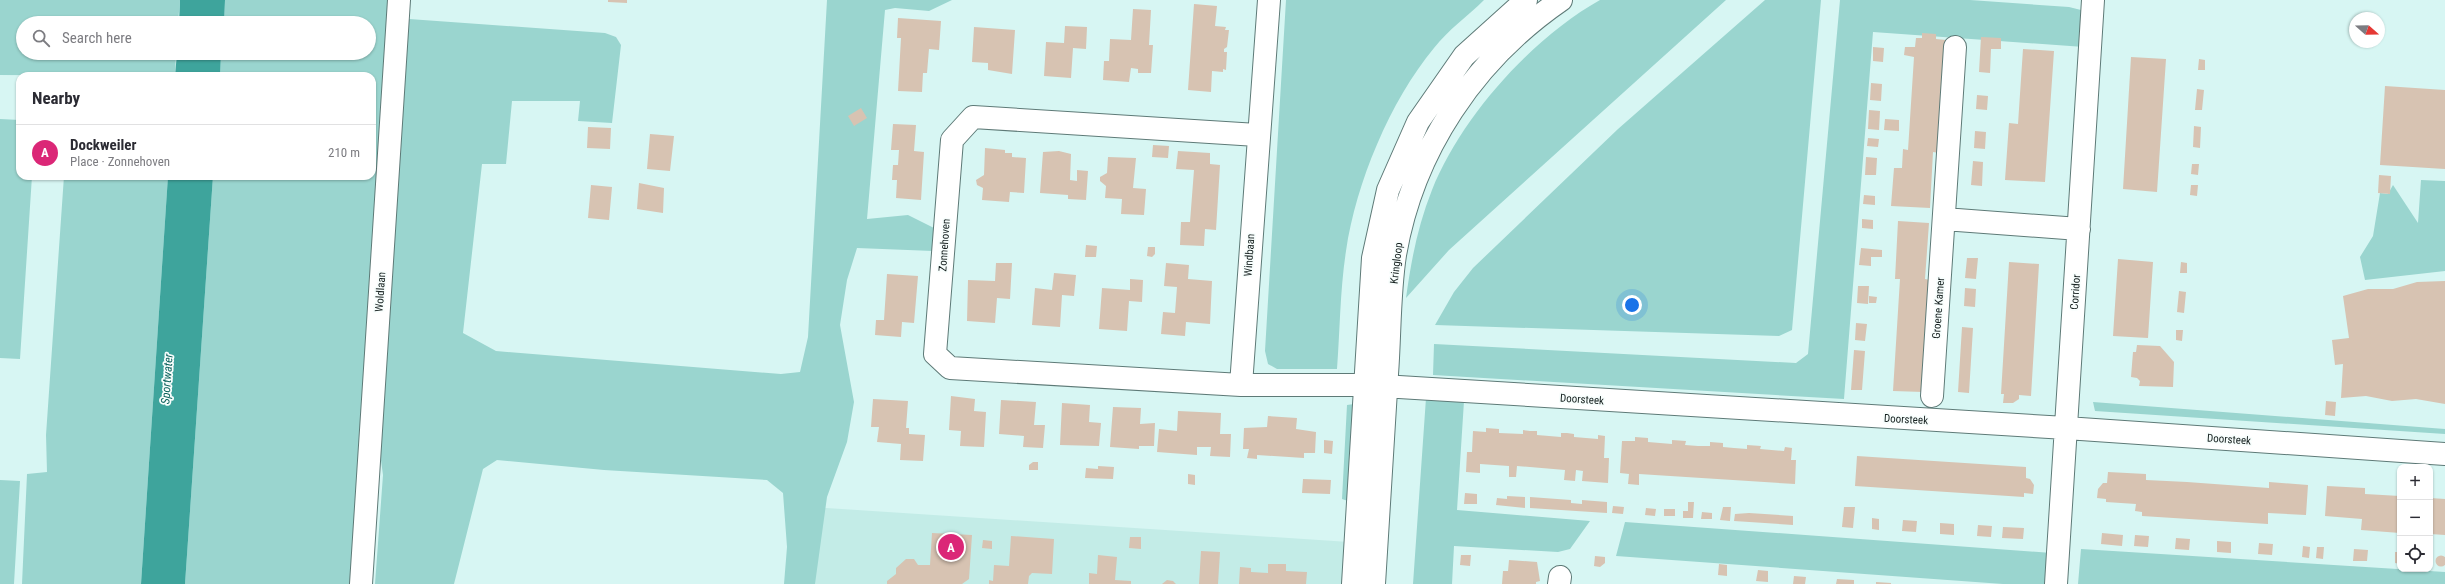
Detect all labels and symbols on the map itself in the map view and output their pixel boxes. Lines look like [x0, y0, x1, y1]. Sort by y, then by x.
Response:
north arrow [2349, 12, 2385, 48]
street label: Zonnehoven [936, 218, 953, 272]
street label: Windbaan [1242, 233, 1257, 277]
street label: Kringloop [1388, 242, 1405, 285]
street label: Woldlaan [373, 272, 388, 312]
street label: Corridor [2068, 273, 2083, 310]
street label: Groene Kamer [1930, 276, 1947, 339]
your location [1622, 295, 1642, 315]
water label: Sportwater [158, 353, 176, 405]
street label: Doorsteek [1559, 391, 1605, 408]
street label: Doorsteek [1884, 412, 1928, 427]
street label: Doorsteek [2206, 431, 2252, 448]
pin: A [938, 532, 964, 562]

